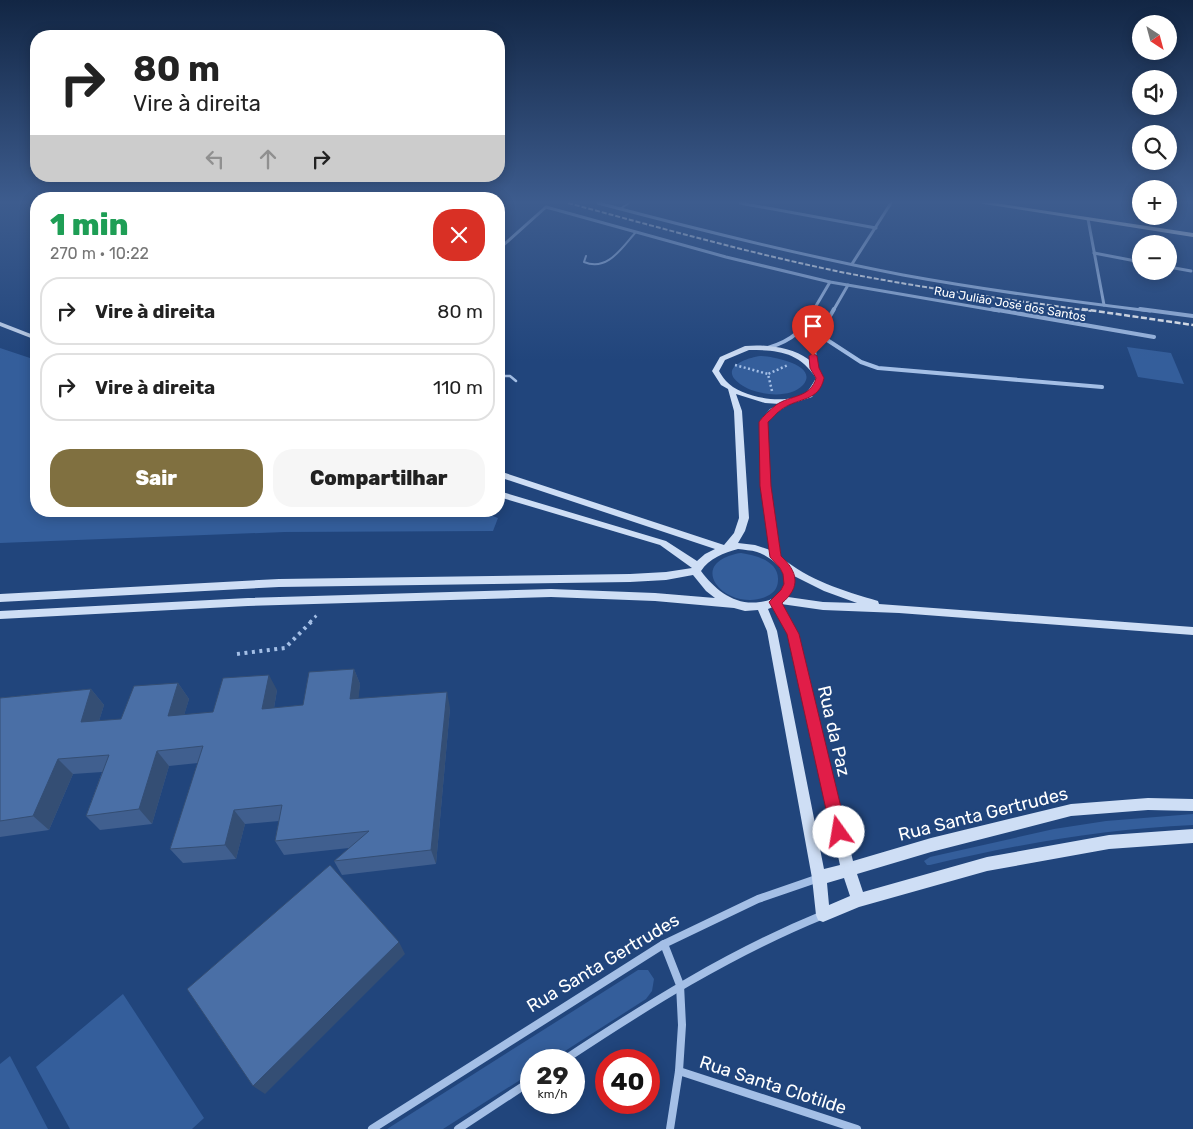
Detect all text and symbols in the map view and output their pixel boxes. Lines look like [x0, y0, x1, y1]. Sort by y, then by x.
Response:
north arrow [1132, 15, 1178, 60]
map controls [1132, 15, 1177, 280]
text: 80 m [133, 48, 220, 90]
icon: right [50, 50, 115, 115]
button: sound [1132, 70, 1177, 115]
text: Vire à direita [133, 90, 261, 117]
button: search [1132, 125, 1177, 170]
icon: left [201, 145, 229, 173]
icon: ahead [254, 145, 282, 173]
icon: right [307, 145, 335, 173]
button: + [1132, 180, 1177, 225]
text: 1 min [50, 207, 128, 243]
button: close [433, 209, 485, 261]
button: − [1132, 235, 1177, 280]
text: 270 m · 10:22 [50, 244, 149, 263]
street label: Rua Julião José dos Santos [933, 284, 1087, 324]
icon: right [52, 297, 80, 325]
text: Vire à direita [95, 300, 215, 323]
text: 80 m [437, 300, 483, 323]
pin [792, 305, 834, 356]
icon: arrive [799, 312, 827, 340]
icon: right [52, 373, 80, 401]
text: Vire à direita [95, 376, 215, 399]
text: 110 m [433, 376, 483, 399]
button: Sair [50, 449, 263, 507]
button: Compartilhar [273, 449, 485, 507]
street label: Rua da Paz [813, 683, 855, 779]
street label: Rua Santa Gertrudes [896, 782, 1070, 846]
position arrow [812, 805, 864, 857]
street label: Rua Santa Gertrudes [523, 909, 683, 1017]
speed limit sign: 40 [595, 1049, 660, 1114]
street label: Rua Santa Clotilde [697, 1051, 849, 1119]
text: 29 [536, 1061, 569, 1090]
text: km/h [538, 1087, 567, 1101]

